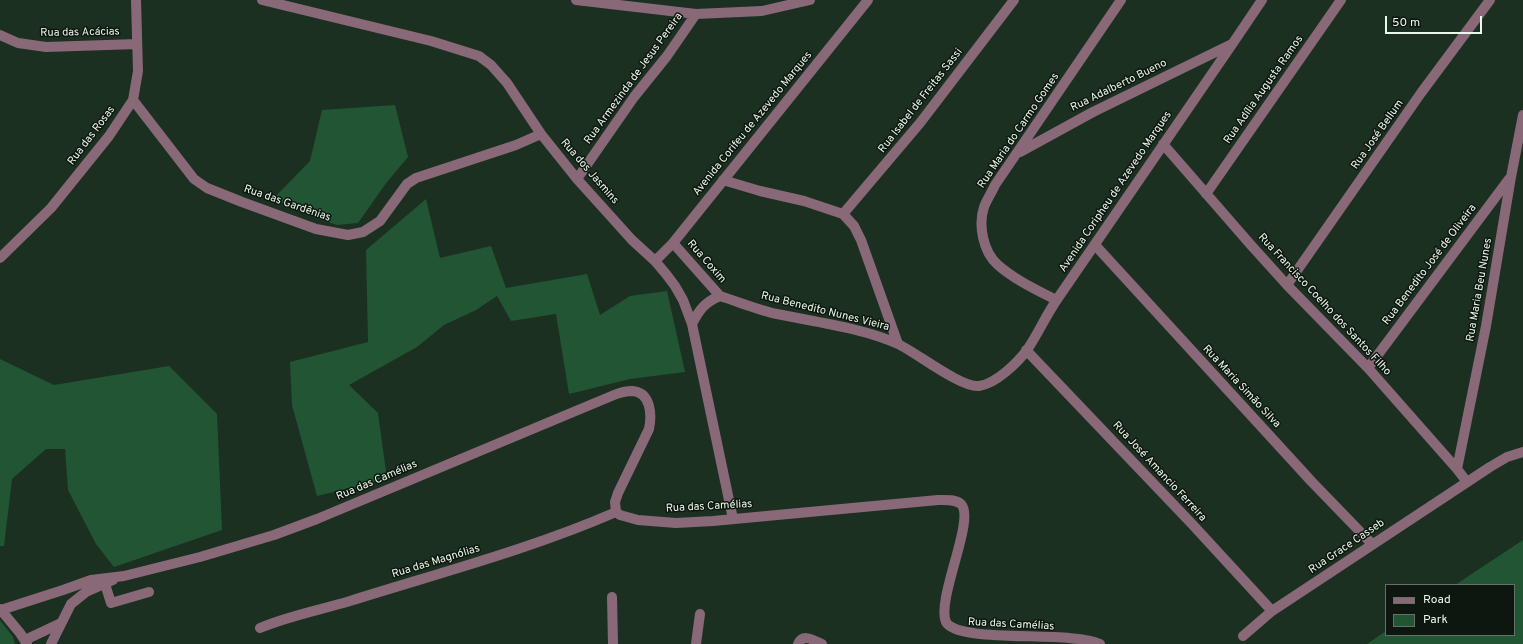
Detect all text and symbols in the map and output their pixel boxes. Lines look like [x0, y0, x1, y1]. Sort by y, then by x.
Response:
scale bar [1387, 8, 1484, 34]
street label: Rua Armezinda de Jesus Pereira [582, 11, 686, 147]
text: 50 m [1392, 15, 1420, 31]
street label: Rua das Acácias [40, 26, 120, 40]
street label: Rua Adília Augusta Ramos [1221, 33, 1307, 147]
street label: Rua Isabel de Freitas Sassi [876, 46, 966, 156]
street label: Avenida Corifeu de Azevedo Marques [691, 49, 815, 199]
street label: Rua Adalberto Bueno [1069, 57, 1169, 115]
street label: Rua Maria do Carmo Gomes [975, 71, 1063, 191]
street label: Rua José Bellum [1349, 98, 1407, 172]
street label: Rua das Rosas [65, 104, 119, 168]
street label: Avenida Coripheu de Azevedo Marques [1057, 109, 1175, 275]
street label: Rua dos Jasmins [557, 137, 621, 207]
street label: Rua das Gardênias [242, 183, 332, 225]
street label: Rua Benedito José de Oliveira [1380, 202, 1480, 328]
street label: Rua Francisco Coelho dos Santos Filho [1255, 231, 1393, 379]
street label: Rua Maria Beu Nunes [1464, 237, 1496, 343]
street label: Rua Coxim [684, 238, 728, 286]
street label: Rua Benedito Nunes Vieira [759, 290, 891, 334]
street label: Rua Maria Simão Silva [1199, 343, 1283, 431]
street label: Rua José Amancio Ferreira [1109, 419, 1209, 525]
street label: Rua das Camélias [335, 458, 419, 504]
street label: Rua das Camélias [665, 498, 753, 516]
street label: Rua Grace Casseb [1307, 517, 1387, 577]
street label: Rua das Magnólias [390, 542, 482, 582]
legend [1385, 584, 1515, 636]
text: Road [1423, 592, 1451, 608]
text: Park [1423, 612, 1448, 628]
street label: Rua das Camélias [967, 616, 1055, 634]

